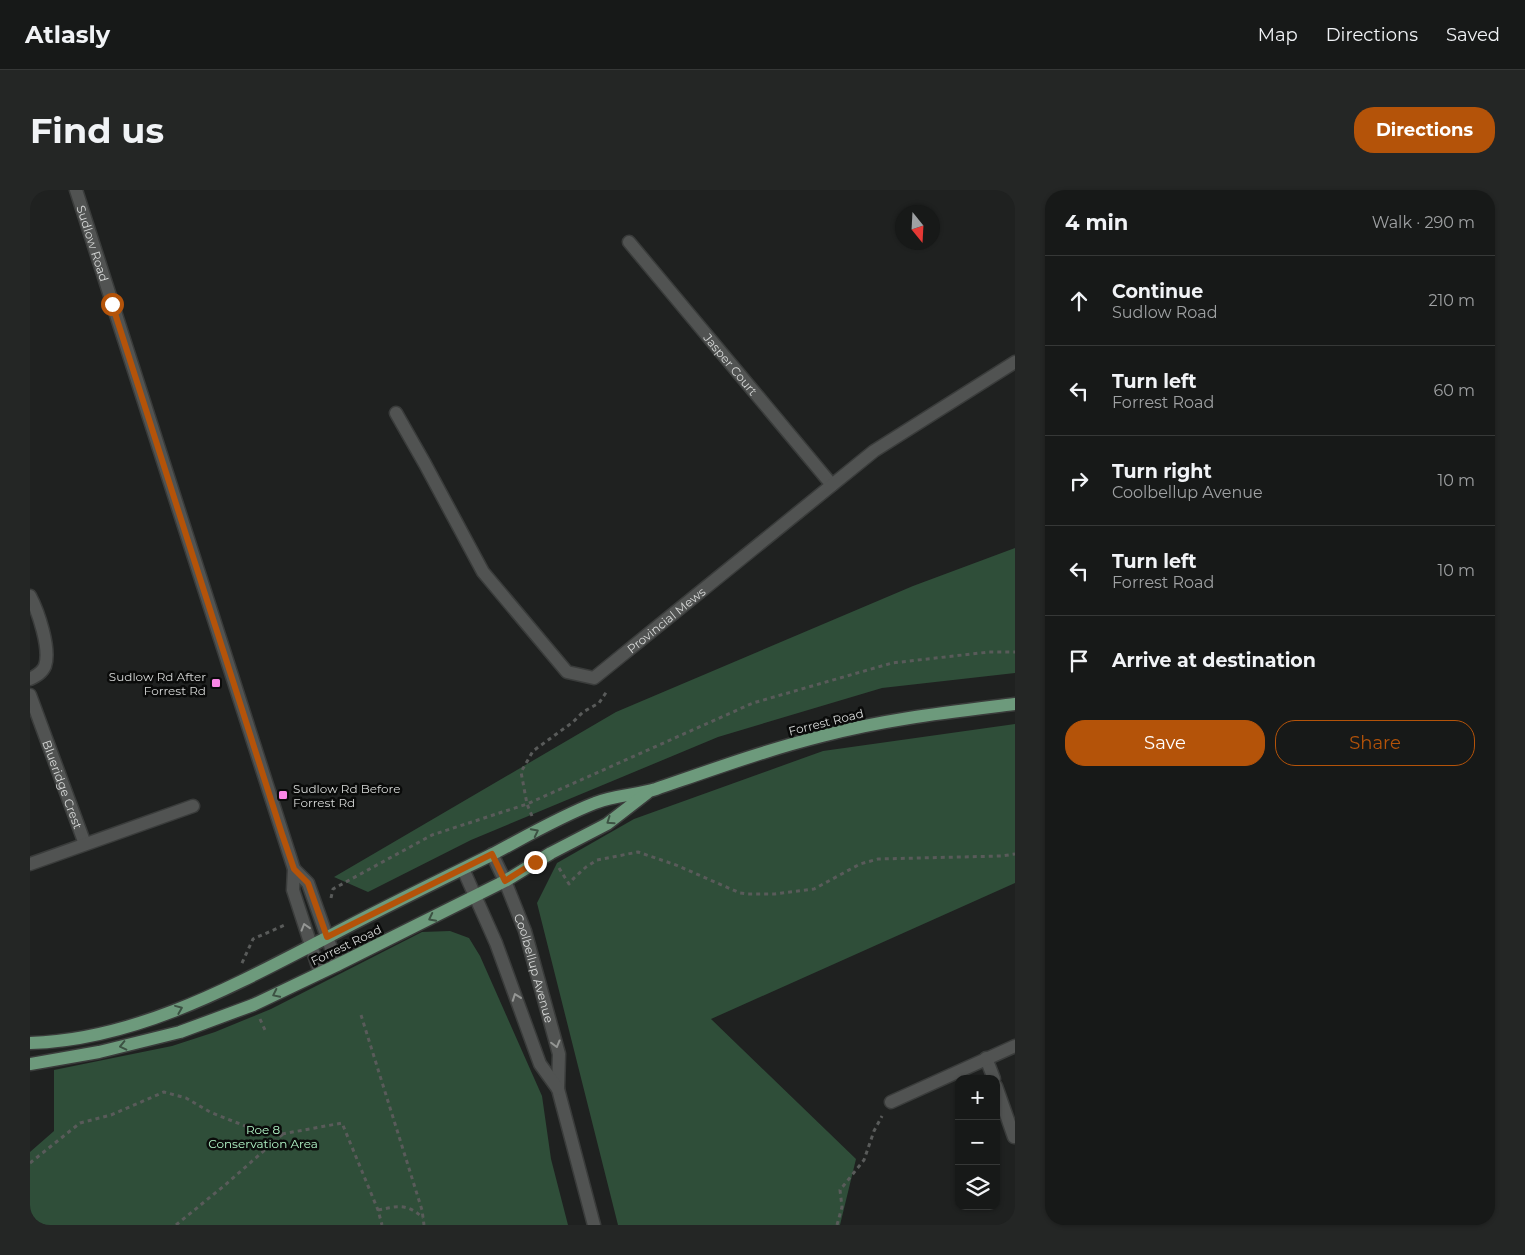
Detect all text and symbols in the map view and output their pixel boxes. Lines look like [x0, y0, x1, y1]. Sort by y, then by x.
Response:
text: Atlasly [25, 20, 110, 49]
text: Map [1258, 24, 1298, 46]
text: Directions [1326, 24, 1418, 46]
text: Saved [1446, 24, 1500, 46]
button: Directions [1354, 107, 1495, 153]
text: Find us [30, 109, 164, 152]
street label: Sudlow Road [74, 203, 112, 283]
north arrow [895, 205, 940, 250]
text: 4 min [1065, 210, 1128, 235]
text: Walk · 290 m [1372, 213, 1475, 232]
text: Continue [1112, 280, 1203, 303]
icon: ahead [1065, 287, 1093, 315]
text: 210 m [1428, 291, 1475, 310]
route start [101, 293, 124, 316]
text: Sudlow Road [1112, 303, 1218, 322]
street label: Jasper Court [700, 329, 761, 398]
text: Turn left [1112, 370, 1197, 393]
icon: left [1065, 377, 1093, 405]
text: 60 m [1433, 381, 1475, 400]
text: Forrest Road [1112, 393, 1214, 412]
text: Turn right [1112, 460, 1212, 483]
icon: right [1065, 467, 1093, 495]
text: 10 m [1437, 471, 1475, 490]
text: Coolbellup Avenue [1112, 483, 1263, 502]
text: Turn left [1112, 550, 1197, 573]
icon: left [1065, 557, 1093, 585]
text: 10 m [1437, 561, 1475, 580]
text: Forrest Road [1112, 573, 1214, 592]
street label: Provincial Mews [624, 583, 708, 656]
icon: arrive [1065, 647, 1093, 675]
text: Arrive at destination [1112, 649, 1316, 672]
place label: Sudlow Rd After Forrest Rd [109, 669, 206, 698]
marker: Sudlow Rd After Forrest Rd [210, 677, 222, 689]
street label: Forrest Road [787, 705, 865, 739]
button: Save [1065, 720, 1265, 766]
button: Share [1275, 720, 1475, 766]
street label: Blueridge Crest [40, 738, 86, 831]
place label: Sudlow Rd Before Forrest Rd [293, 781, 401, 810]
marker: Sudlow Rd Before Forrest Rd [277, 789, 289, 801]
one-way arrow [606, 815, 616, 824]
one-way arrow [530, 828, 539, 838]
route end [524, 851, 547, 874]
street label: Coolbellup Avenue [511, 911, 557, 1024]
one-way arrow [428, 912, 437, 922]
street label: Forrest Road [308, 921, 384, 969]
one-way arrow [300, 923, 310, 931]
one-way arrow [273, 988, 282, 998]
one-way arrow [512, 994, 522, 1002]
one-way arrow [174, 1004, 183, 1015]
one-way arrow [118, 1040, 127, 1051]
one-way arrow [550, 1040, 561, 1049]
map controls [955, 1075, 1000, 1210]
button: + [955, 1075, 1000, 1120]
button: − [955, 1120, 1000, 1165]
park label: Roe 8 Conservation Area [208, 1122, 318, 1151]
button: layers [955, 1165, 1000, 1210]

